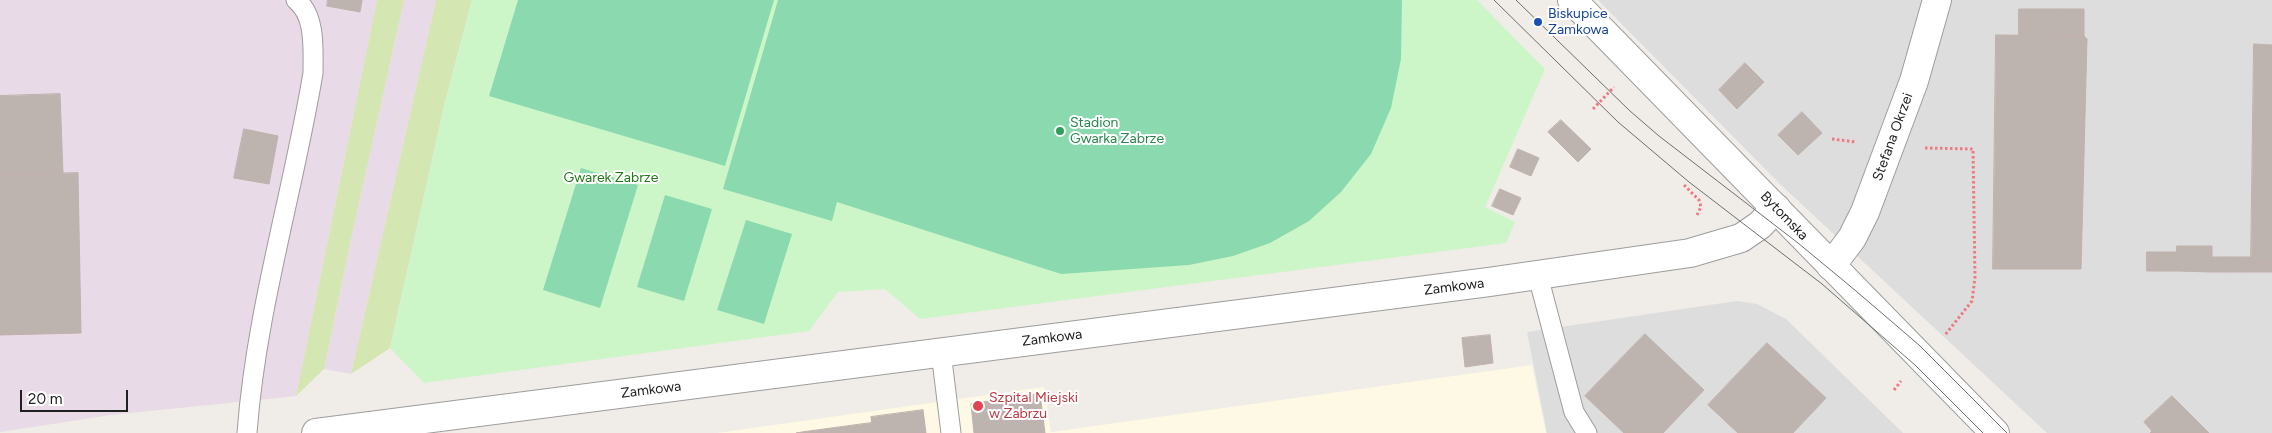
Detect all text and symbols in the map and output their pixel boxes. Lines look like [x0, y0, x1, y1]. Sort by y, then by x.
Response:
place label: Biskupice Zamkowa [1548, 6, 1609, 38]
marker: Biskupice Zamkowa [1532, 16, 1544, 28]
street label: Stefana Okrzei [1869, 91, 1917, 183]
place label: Stadion Gwarka Zabrze [1070, 115, 1164, 148]
marker: Stadion Gwarka Zabrze [1054, 125, 1066, 137]
park label: Gwarek Zabrze [564, 170, 658, 186]
street label: Bytomska [1757, 188, 1811, 244]
street label: Zamkowa [1423, 275, 1485, 299]
street label: Zamkowa [1021, 326, 1083, 350]
street label: Zamkowa [620, 378, 682, 402]
scale bar [22, 380, 130, 412]
text: 20 m [28, 390, 62, 408]
place label: Szpital Miejski w Zabrzu [989, 390, 1078, 422]
marker: Szpital Miejski w Zabrzu [971, 399, 985, 413]

